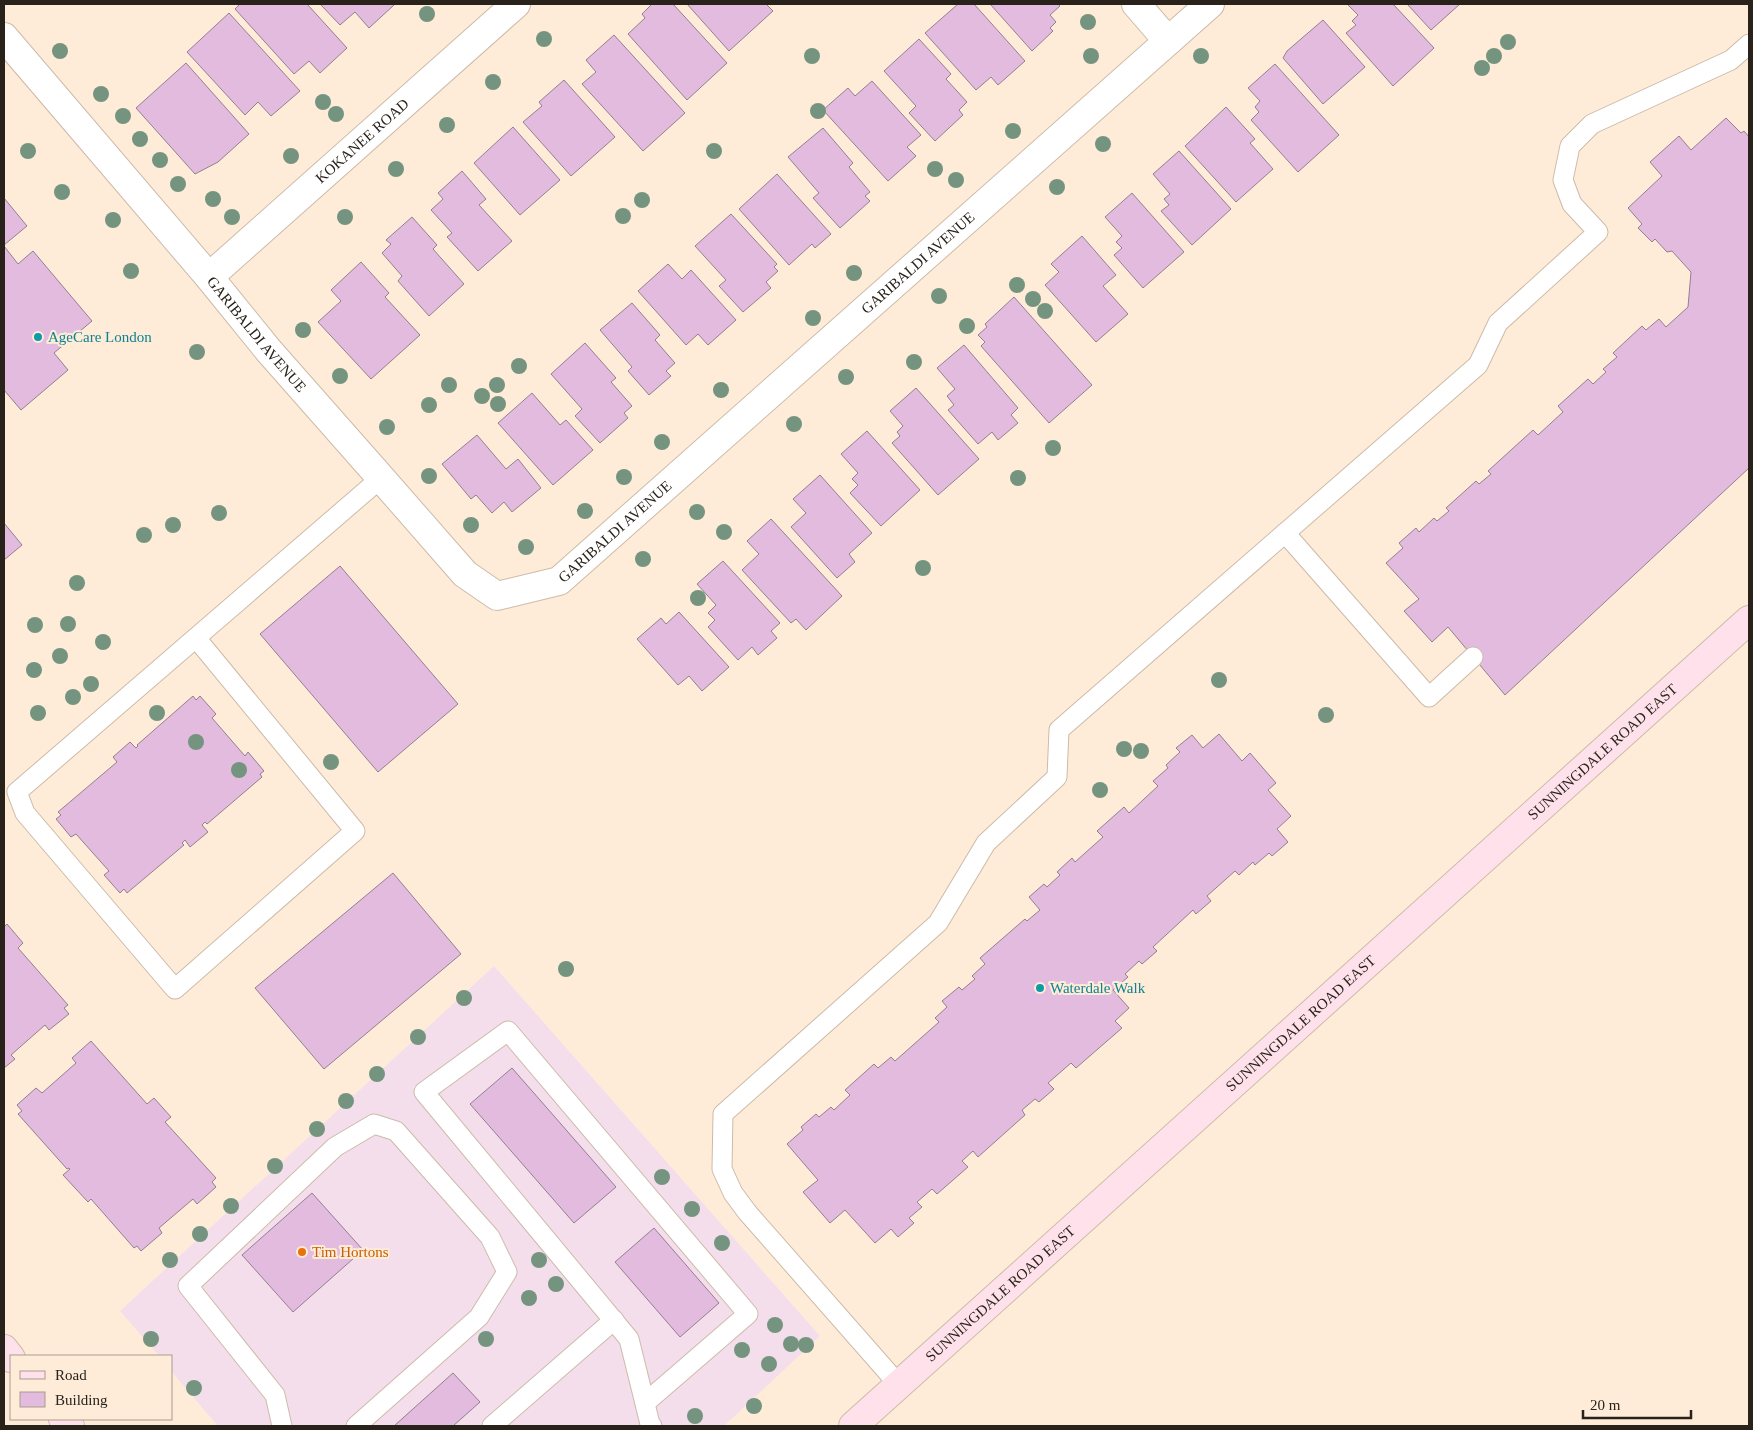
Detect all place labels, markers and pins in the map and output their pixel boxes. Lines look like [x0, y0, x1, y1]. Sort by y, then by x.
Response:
place label: AgeCare London [48, 329, 152, 345]
marker: AgeCare London [32, 331, 44, 343]
place label: Waterdale Walk [1050, 980, 1146, 996]
marker: Waterdale Walk [1034, 982, 1046, 994]
place label: Tim Hortons [312, 1244, 389, 1260]
marker: Tim Hortons [296, 1246, 308, 1258]

